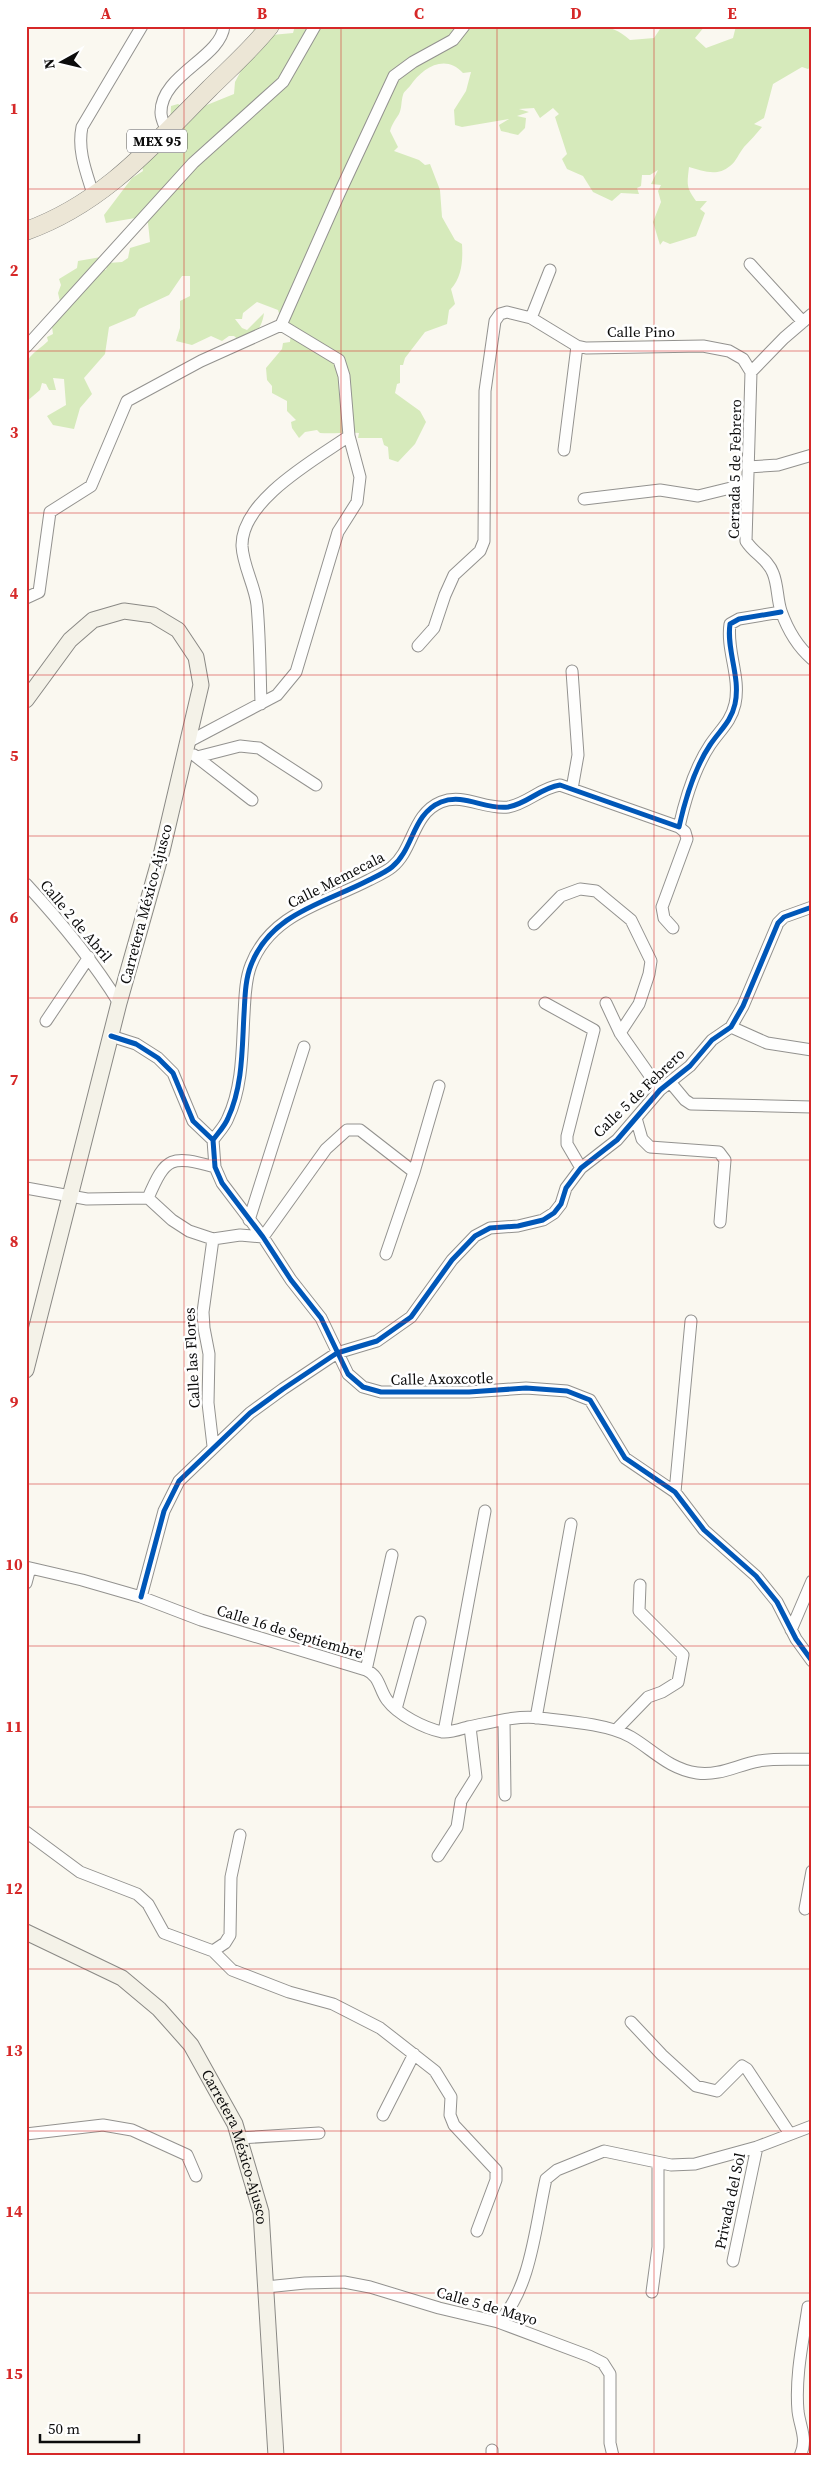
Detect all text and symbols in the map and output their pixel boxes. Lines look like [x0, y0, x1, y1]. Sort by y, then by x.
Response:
text: A [101, 2, 112, 24]
text: B [257, 2, 268, 24]
text: C [414, 2, 424, 24]
text: D [570, 2, 582, 24]
text: E [727, 2, 737, 24]
north arrow [38, 38, 88, 88]
text: N [39, 57, 60, 70]
text: 1 [10, 97, 18, 119]
road number: MEX 95 [127, 130, 187, 152]
text: 2 [10, 259, 19, 281]
street label: Calle Pino [607, 321, 675, 342]
street label: Cerrada 5 de Febrero [723, 399, 746, 539]
text: 3 [10, 421, 19, 443]
text: 4 [10, 582, 19, 604]
text: 5 [10, 744, 19, 766]
street label: Carretera México-Ajusco [114, 821, 177, 986]
street label: Calle Memecala [284, 846, 388, 913]
street label: Calle 2 de Abril [36, 875, 117, 967]
text: 6 [10, 906, 19, 928]
street label: Calle 5 de Febrero [588, 1043, 689, 1142]
text: 7 [10, 1068, 19, 1090]
text: 8 [10, 1230, 18, 1252]
street label: Calle las Flores [178, 1307, 205, 1409]
street label: Calle Axoxcotle [390, 1367, 494, 1390]
text: 9 [10, 1391, 19, 1413]
text: 10 [5, 1553, 23, 1575]
street label: Calle 16 de Septiembre [214, 1599, 366, 1664]
text: 11 [5, 1715, 23, 1737]
text: 12 [5, 1877, 23, 1899]
text: 13 [5, 2039, 23, 2061]
street label: Carretera México-Ajusco [197, 2065, 273, 2225]
street label: Privada del Sol [709, 2150, 750, 2251]
text: 14 [5, 2200, 23, 2222]
street label: Calle 5 de Mayo [434, 2281, 540, 2330]
text: 15 [5, 2362, 23, 2384]
scale bar [40, 2412, 139, 2444]
text: 50 m [48, 2418, 80, 2439]

